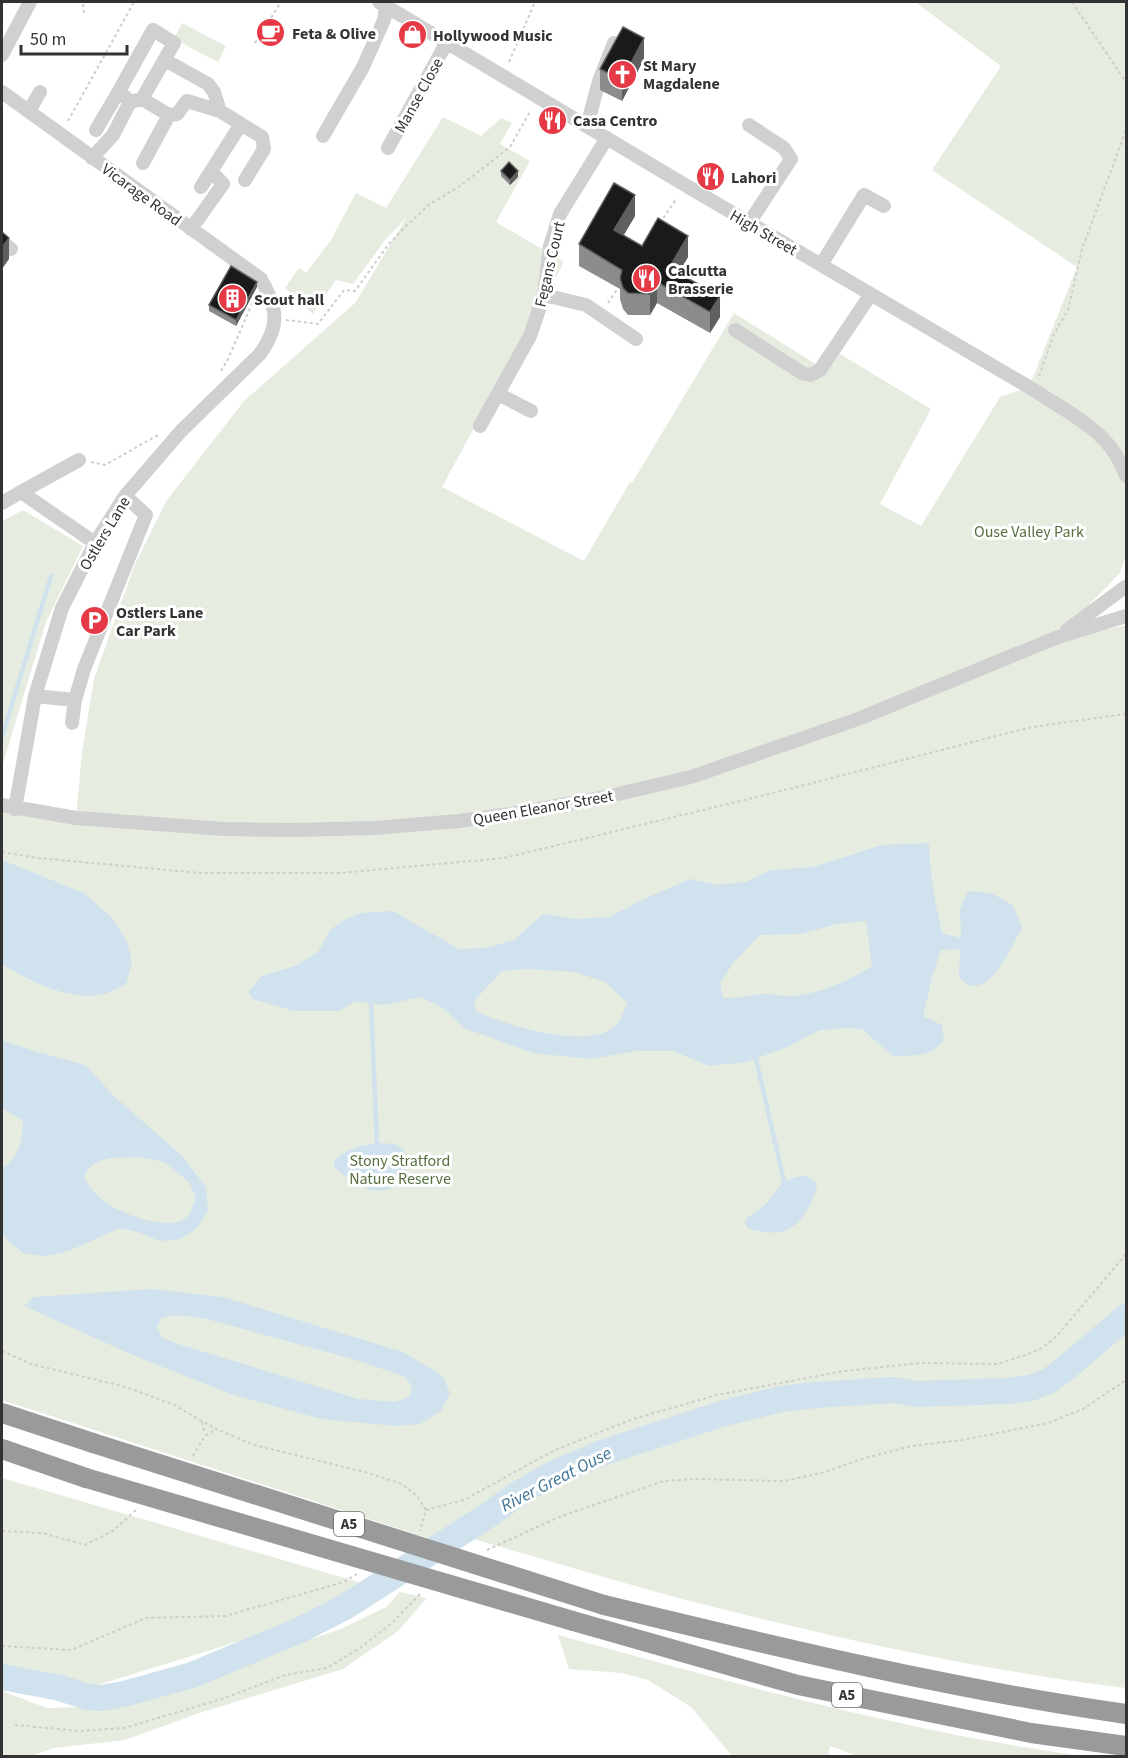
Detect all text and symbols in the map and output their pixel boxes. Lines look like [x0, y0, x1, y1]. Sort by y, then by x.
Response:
cafe icon: Feta & Olive [255, 17, 287, 49]
scale bar [21, 18, 128, 56]
shop icon: Hollywood Music [396, 19, 428, 51]
place label: Feta & Olive [292, 23, 376, 45]
place label: Hollywood Music [433, 25, 553, 47]
text: 50 m [30, 27, 66, 52]
street label: Manse Close [389, 54, 449, 137]
place label: St Mary Magdalene [643, 55, 720, 95]
church icon: St Mary Magdalene [606, 58, 638, 90]
restaurant icon: Casa Centro [536, 104, 568, 136]
place label: Casa Centro [573, 110, 658, 132]
street label: Vicarage Road [97, 158, 186, 231]
restaurant icon: Lahori [694, 161, 726, 193]
place label: Lahori [731, 167, 777, 189]
street label: High Street [726, 205, 802, 261]
street label: Fegans Court [529, 219, 571, 309]
place label: Calcutta Brasserie [668, 260, 734, 300]
restaurant icon: Calcutta Brasserie [631, 263, 663, 295]
building icon: Scout hall [217, 283, 249, 315]
place label: Scout hall [254, 289, 324, 311]
street label: Ostlers Lane [74, 492, 136, 574]
park label: Ouse Valley Park [974, 521, 1084, 543]
place label: Ostlers Lane Car Park [116, 602, 203, 642]
parking icon: Ostlers Lane Car Park [79, 605, 111, 637]
street label: Queen Eleanor Street [471, 785, 615, 831]
park label: Stony Stratford Nature Reserve [349, 1150, 451, 1190]
water label: River Great Ouse [496, 1441, 616, 1518]
road number: A5 [334, 1512, 364, 1536]
road number: A5 [832, 1683, 862, 1707]

